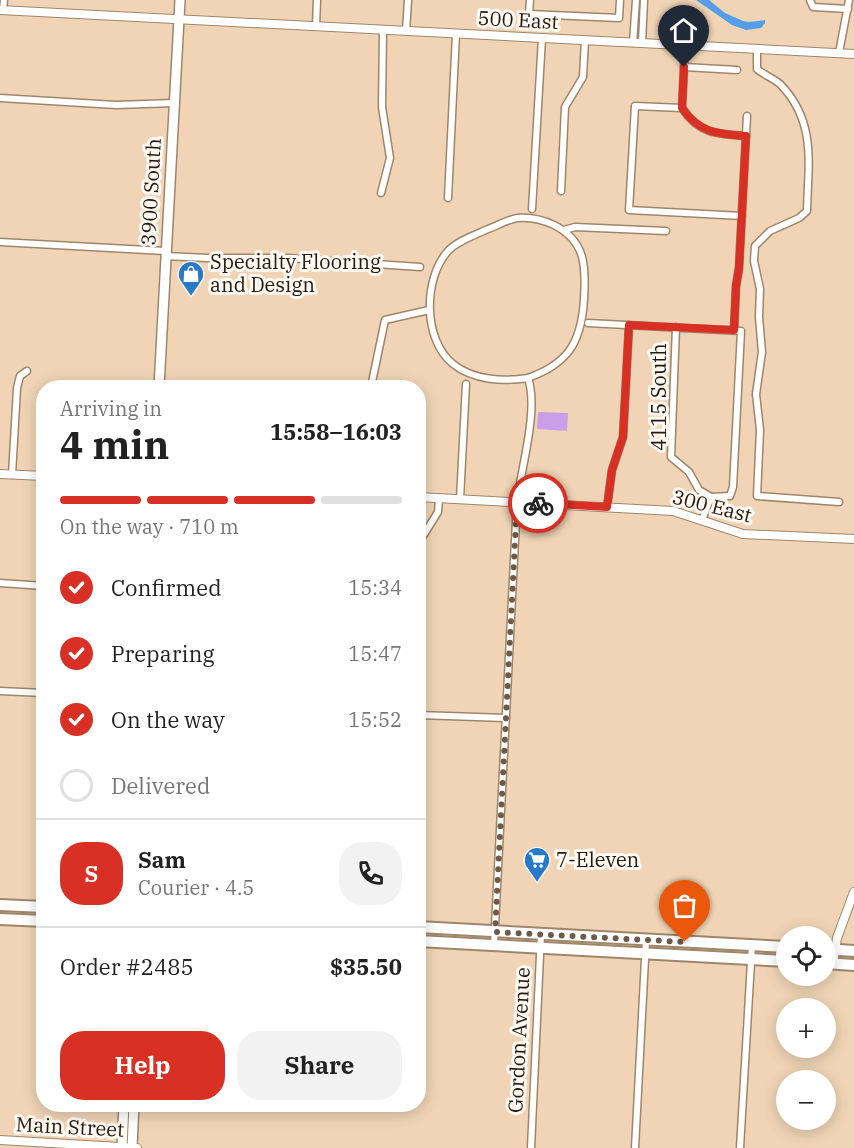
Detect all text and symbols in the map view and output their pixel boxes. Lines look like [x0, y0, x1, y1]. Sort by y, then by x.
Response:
street label: 500 East [477, 4, 559, 35]
pin [658, 5, 709, 67]
icon: home [667, 14, 700, 47]
street label: 3900 South [134, 138, 167, 246]
place label: Specialty Flooring and Design [210, 248, 381, 298]
shop icon: Specialty Flooring and Design [176, 259, 206, 297]
street label: 4115 South [645, 343, 672, 451]
text: Arriving in [60, 395, 162, 422]
text: 15:58–16:03 [270, 417, 402, 446]
text: 4 min [60, 419, 169, 470]
courier [508, 473, 568, 533]
street label: 300 East [670, 483, 755, 528]
icon: bike [522, 487, 555, 520]
text: On the way · 710 m [60, 513, 239, 540]
icon: check [60, 571, 93, 604]
text: Confirmed [111, 573, 222, 602]
text: 15:34 [348, 574, 402, 601]
icon: check [60, 637, 93, 670]
text: Preparing [111, 639, 215, 668]
text: 15:47 [348, 640, 402, 667]
icon: check [60, 703, 93, 736]
text: On the way [111, 705, 225, 734]
text: 15:52 [348, 706, 402, 733]
text: Delivered [111, 771, 210, 800]
button: phone [339, 842, 402, 905]
text: Sam [138, 845, 186, 874]
supermarket icon: 7-Eleven [522, 845, 552, 883]
place label: 7-Eleven [556, 846, 640, 873]
text: S [85, 859, 98, 888]
text: Courier · 4.5 [138, 874, 254, 901]
pin [659, 880, 710, 942]
icon: bag [668, 889, 701, 922]
map controls [776, 926, 836, 1130]
button: locate [776, 926, 836, 986]
text: Order #2485 [60, 952, 194, 981]
text: $35.50 [330, 952, 402, 981]
street label: Gordon Avenue [501, 966, 536, 1113]
button: + [776, 998, 836, 1058]
button: Help [60, 1031, 225, 1100]
button: Share [237, 1031, 402, 1100]
button: − [776, 1070, 836, 1130]
street label: Main Street [15, 1110, 125, 1143]

